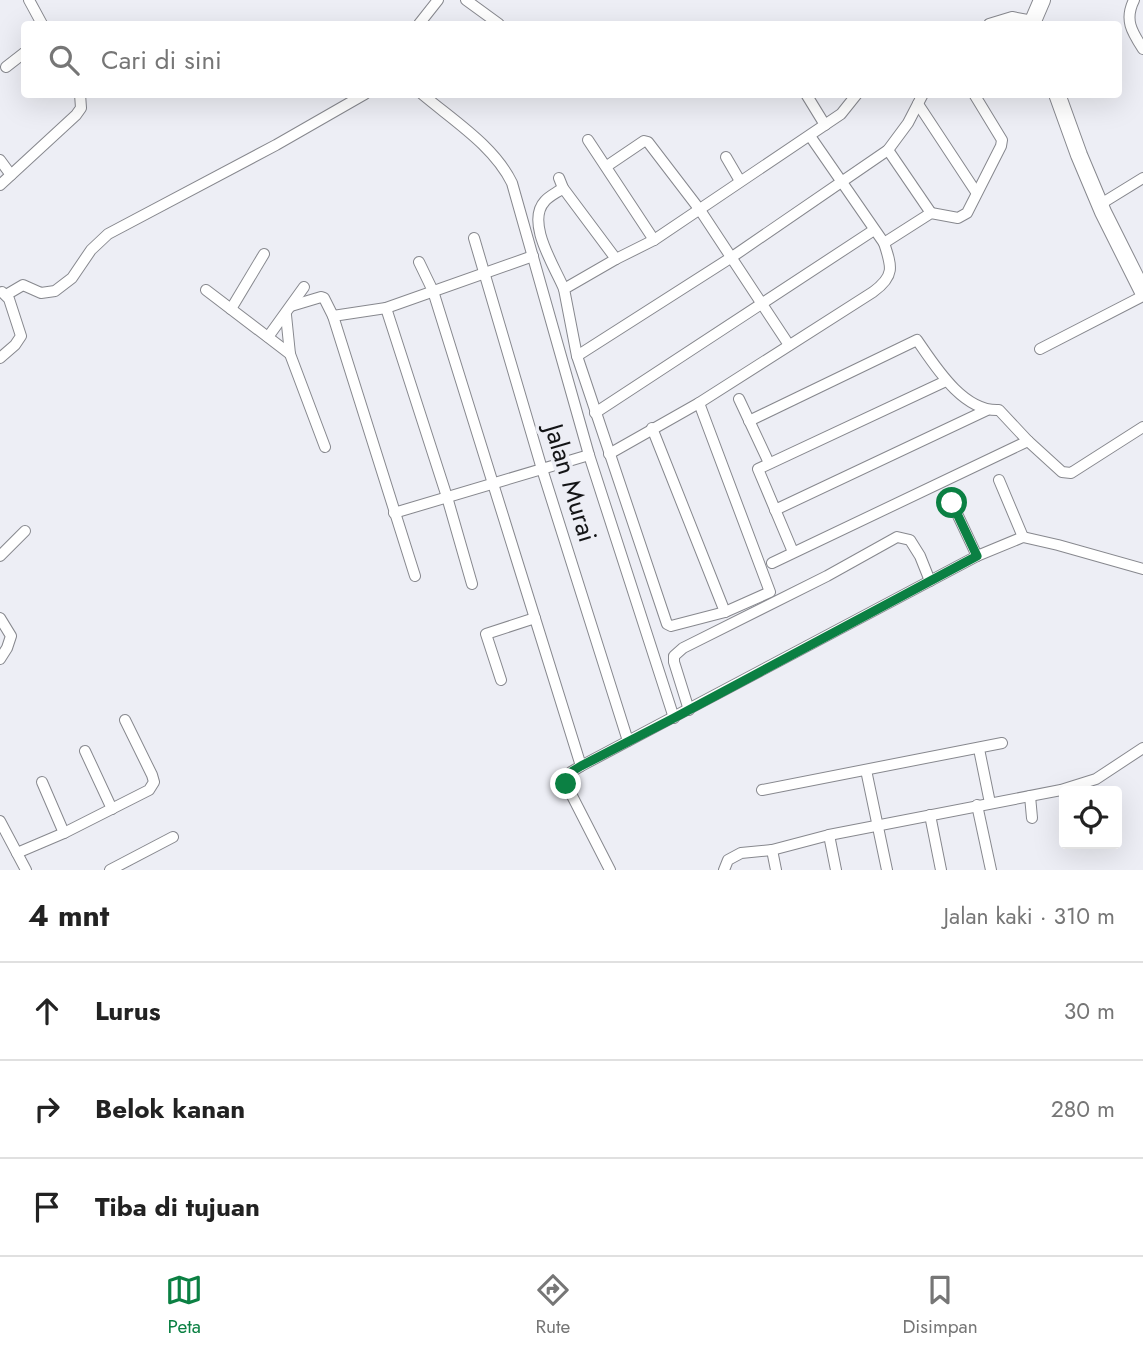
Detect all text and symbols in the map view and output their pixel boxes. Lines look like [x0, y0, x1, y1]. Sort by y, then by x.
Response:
search box [21, 21, 1122, 98]
icon: search [45, 41, 83, 79]
text: Cari di sini [101, 41, 222, 79]
street label: Jalan Murai [534, 416, 607, 547]
route start [936, 487, 967, 518]
route end [550, 768, 581, 799]
map controls [1059, 786, 1122, 849]
button: locate [1059, 786, 1122, 849]
text: 4 mnt [28, 894, 109, 937]
text: Jalan kaki · 310 m [944, 899, 1115, 933]
icon: ahead [28, 992, 66, 1030]
text: Lurus [95, 992, 161, 1030]
text: 30 m [1064, 994, 1115, 1028]
icon: right [28, 1090, 66, 1128]
text: Belok kanan [95, 1090, 245, 1128]
text: 280 m [1051, 1092, 1115, 1126]
icon: arrive [28, 1188, 66, 1226]
text: Tiba di tujuan [95, 1188, 260, 1226]
tab: Peta [165, 1271, 203, 1340]
tab: Rute [534, 1271, 572, 1340]
tab: Disimpan [902, 1271, 978, 1340]

